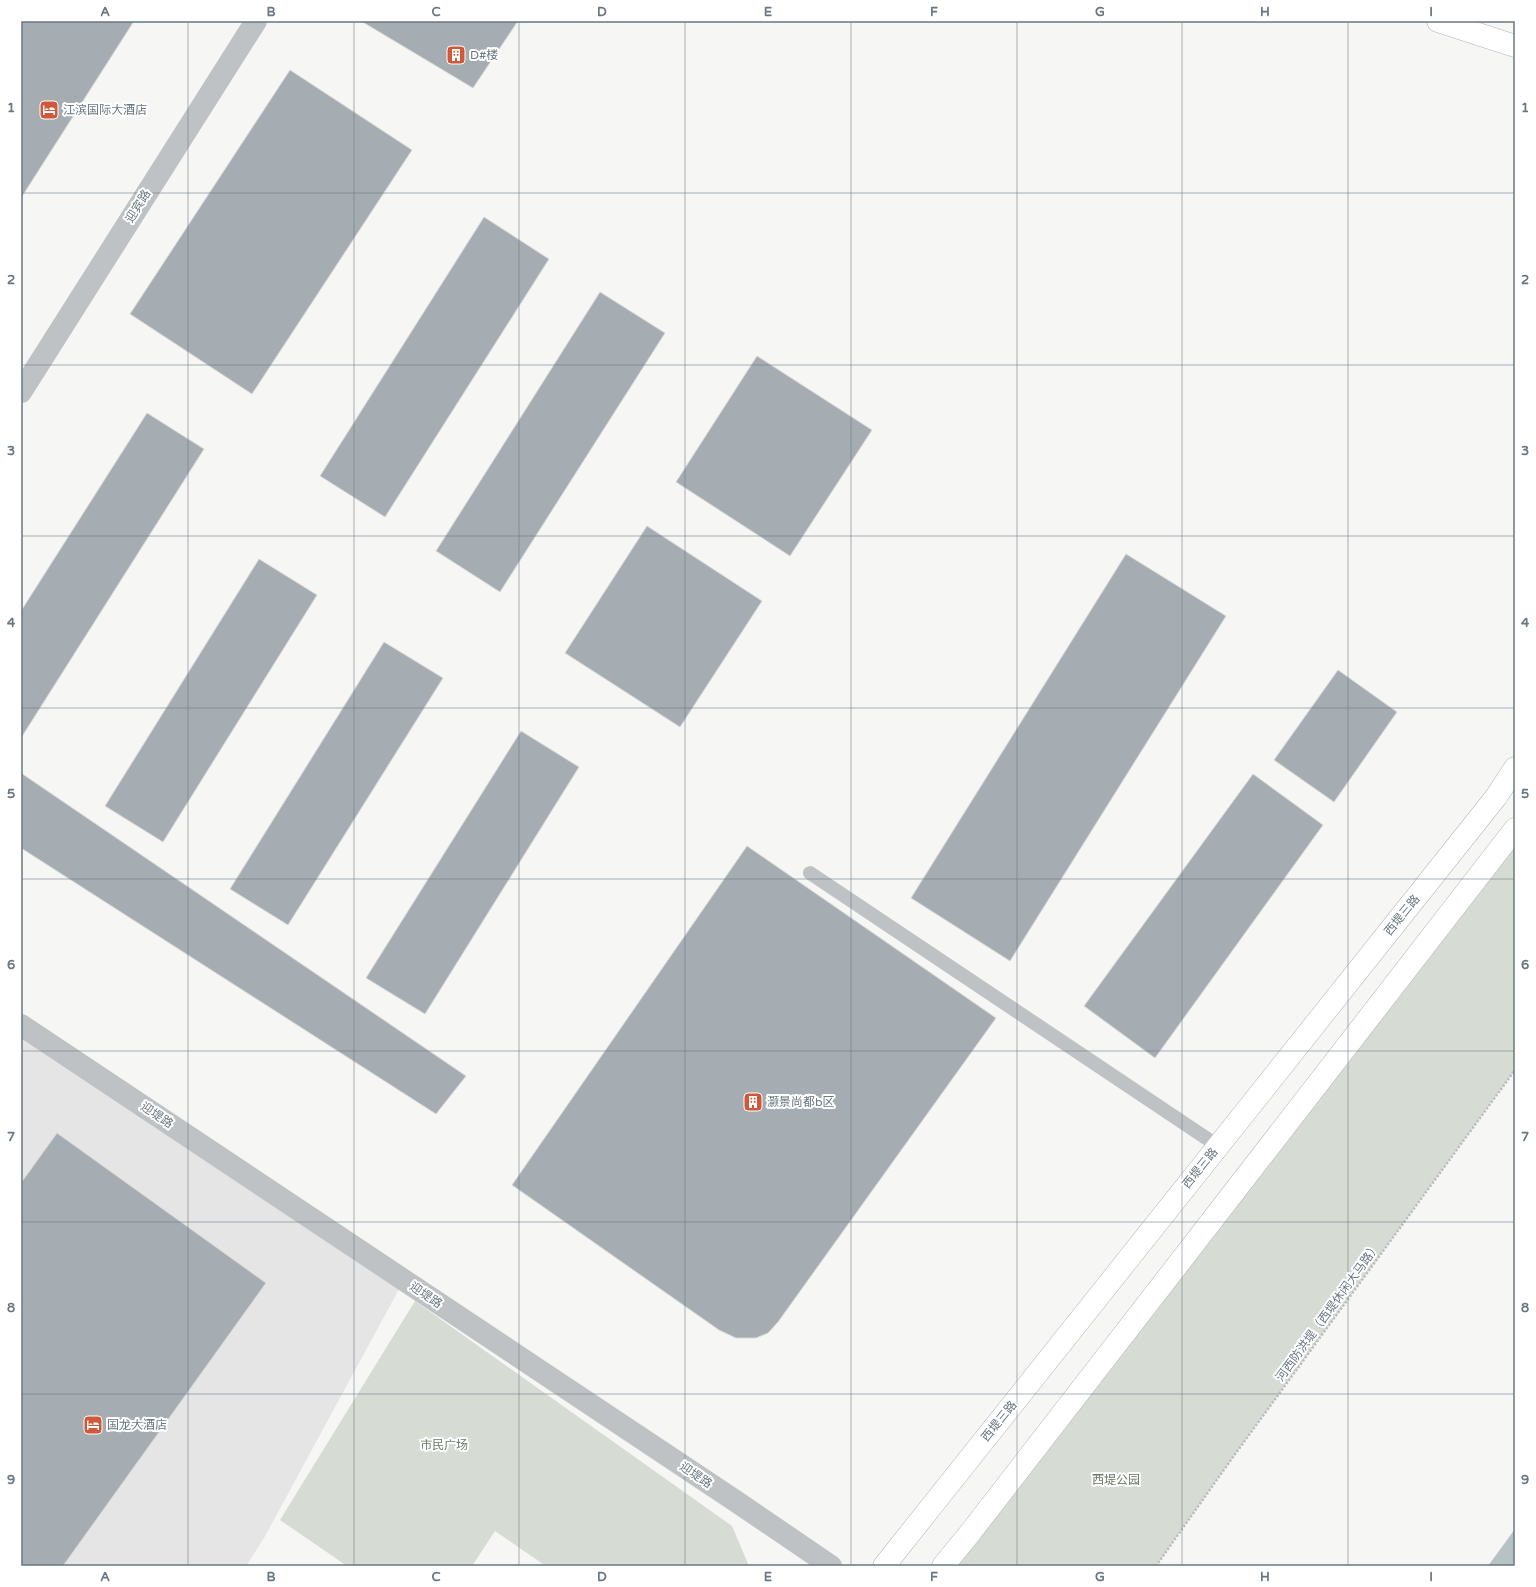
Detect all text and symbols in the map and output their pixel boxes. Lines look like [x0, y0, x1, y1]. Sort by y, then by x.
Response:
text: A [100, 4, 110, 20]
text: B [266, 4, 276, 20]
text: C [431, 4, 441, 20]
text: D [597, 4, 607, 20]
text: E [764, 4, 772, 20]
text: F [930, 4, 938, 20]
text: G [1095, 4, 1105, 20]
text: H [1260, 4, 1270, 20]
text: I [1429, 4, 1433, 20]
building icon: D#楼 [445, 44, 467, 66]
place label: D#楼 [470, 48, 498, 62]
hotel icon: 江滨国际大酒店 [38, 99, 60, 121]
text: 1 [7, 100, 15, 116]
text: 1 [1521, 100, 1529, 116]
place label: 江滨国际大酒店 [63, 103, 147, 117]
street label: 迎宾路 [123, 187, 153, 225]
text: 2 [7, 272, 15, 288]
text: 2 [1521, 272, 1529, 288]
text: 3 [7, 443, 15, 459]
text: 3 [1521, 443, 1529, 459]
text: 4 [7, 615, 16, 631]
text: 4 [1521, 615, 1530, 631]
text: 5 [7, 786, 15, 802]
text: 5 [1521, 786, 1529, 802]
street label: 西堤三路 [1381, 892, 1423, 938]
text: 6 [7, 957, 15, 973]
text: 6 [1521, 957, 1529, 973]
building icon: 灏景尚都b区 [742, 1091, 764, 1113]
place label: 灏景尚都b区 [767, 1095, 835, 1109]
street label: 迎堤路 [138, 1099, 176, 1131]
text: 7 [7, 1129, 15, 1145]
text: 7 [1521, 1129, 1529, 1145]
street label: 西堤三路 [1179, 1145, 1221, 1191]
street label: 河西防洪堤（西堤休闲大马路） [1273, 1240, 1383, 1384]
street label: 迎堤路 [407, 1279, 445, 1311]
text: 8 [7, 1300, 15, 1316]
text: 8 [1521, 1300, 1529, 1316]
street label: 西堤三路 [978, 1398, 1020, 1444]
hotel icon: 国龙大酒店 [82, 1414, 104, 1436]
place label: 国龙大酒店 [107, 1418, 167, 1432]
park label: 市民广场 [420, 1438, 468, 1452]
street label: 迎堤路 [677, 1459, 715, 1491]
text: 9 [7, 1472, 15, 1488]
text: 9 [1521, 1472, 1529, 1488]
park label: 西堤公园 [1092, 1473, 1140, 1487]
text: A [100, 1569, 110, 1585]
text: B [266, 1569, 276, 1585]
text: C [431, 1569, 441, 1585]
text: D [597, 1569, 607, 1585]
text: E [764, 1569, 772, 1585]
text: F [930, 1569, 938, 1585]
text: G [1095, 1569, 1105, 1585]
text: H [1260, 1569, 1270, 1585]
text: I [1429, 1569, 1433, 1585]

